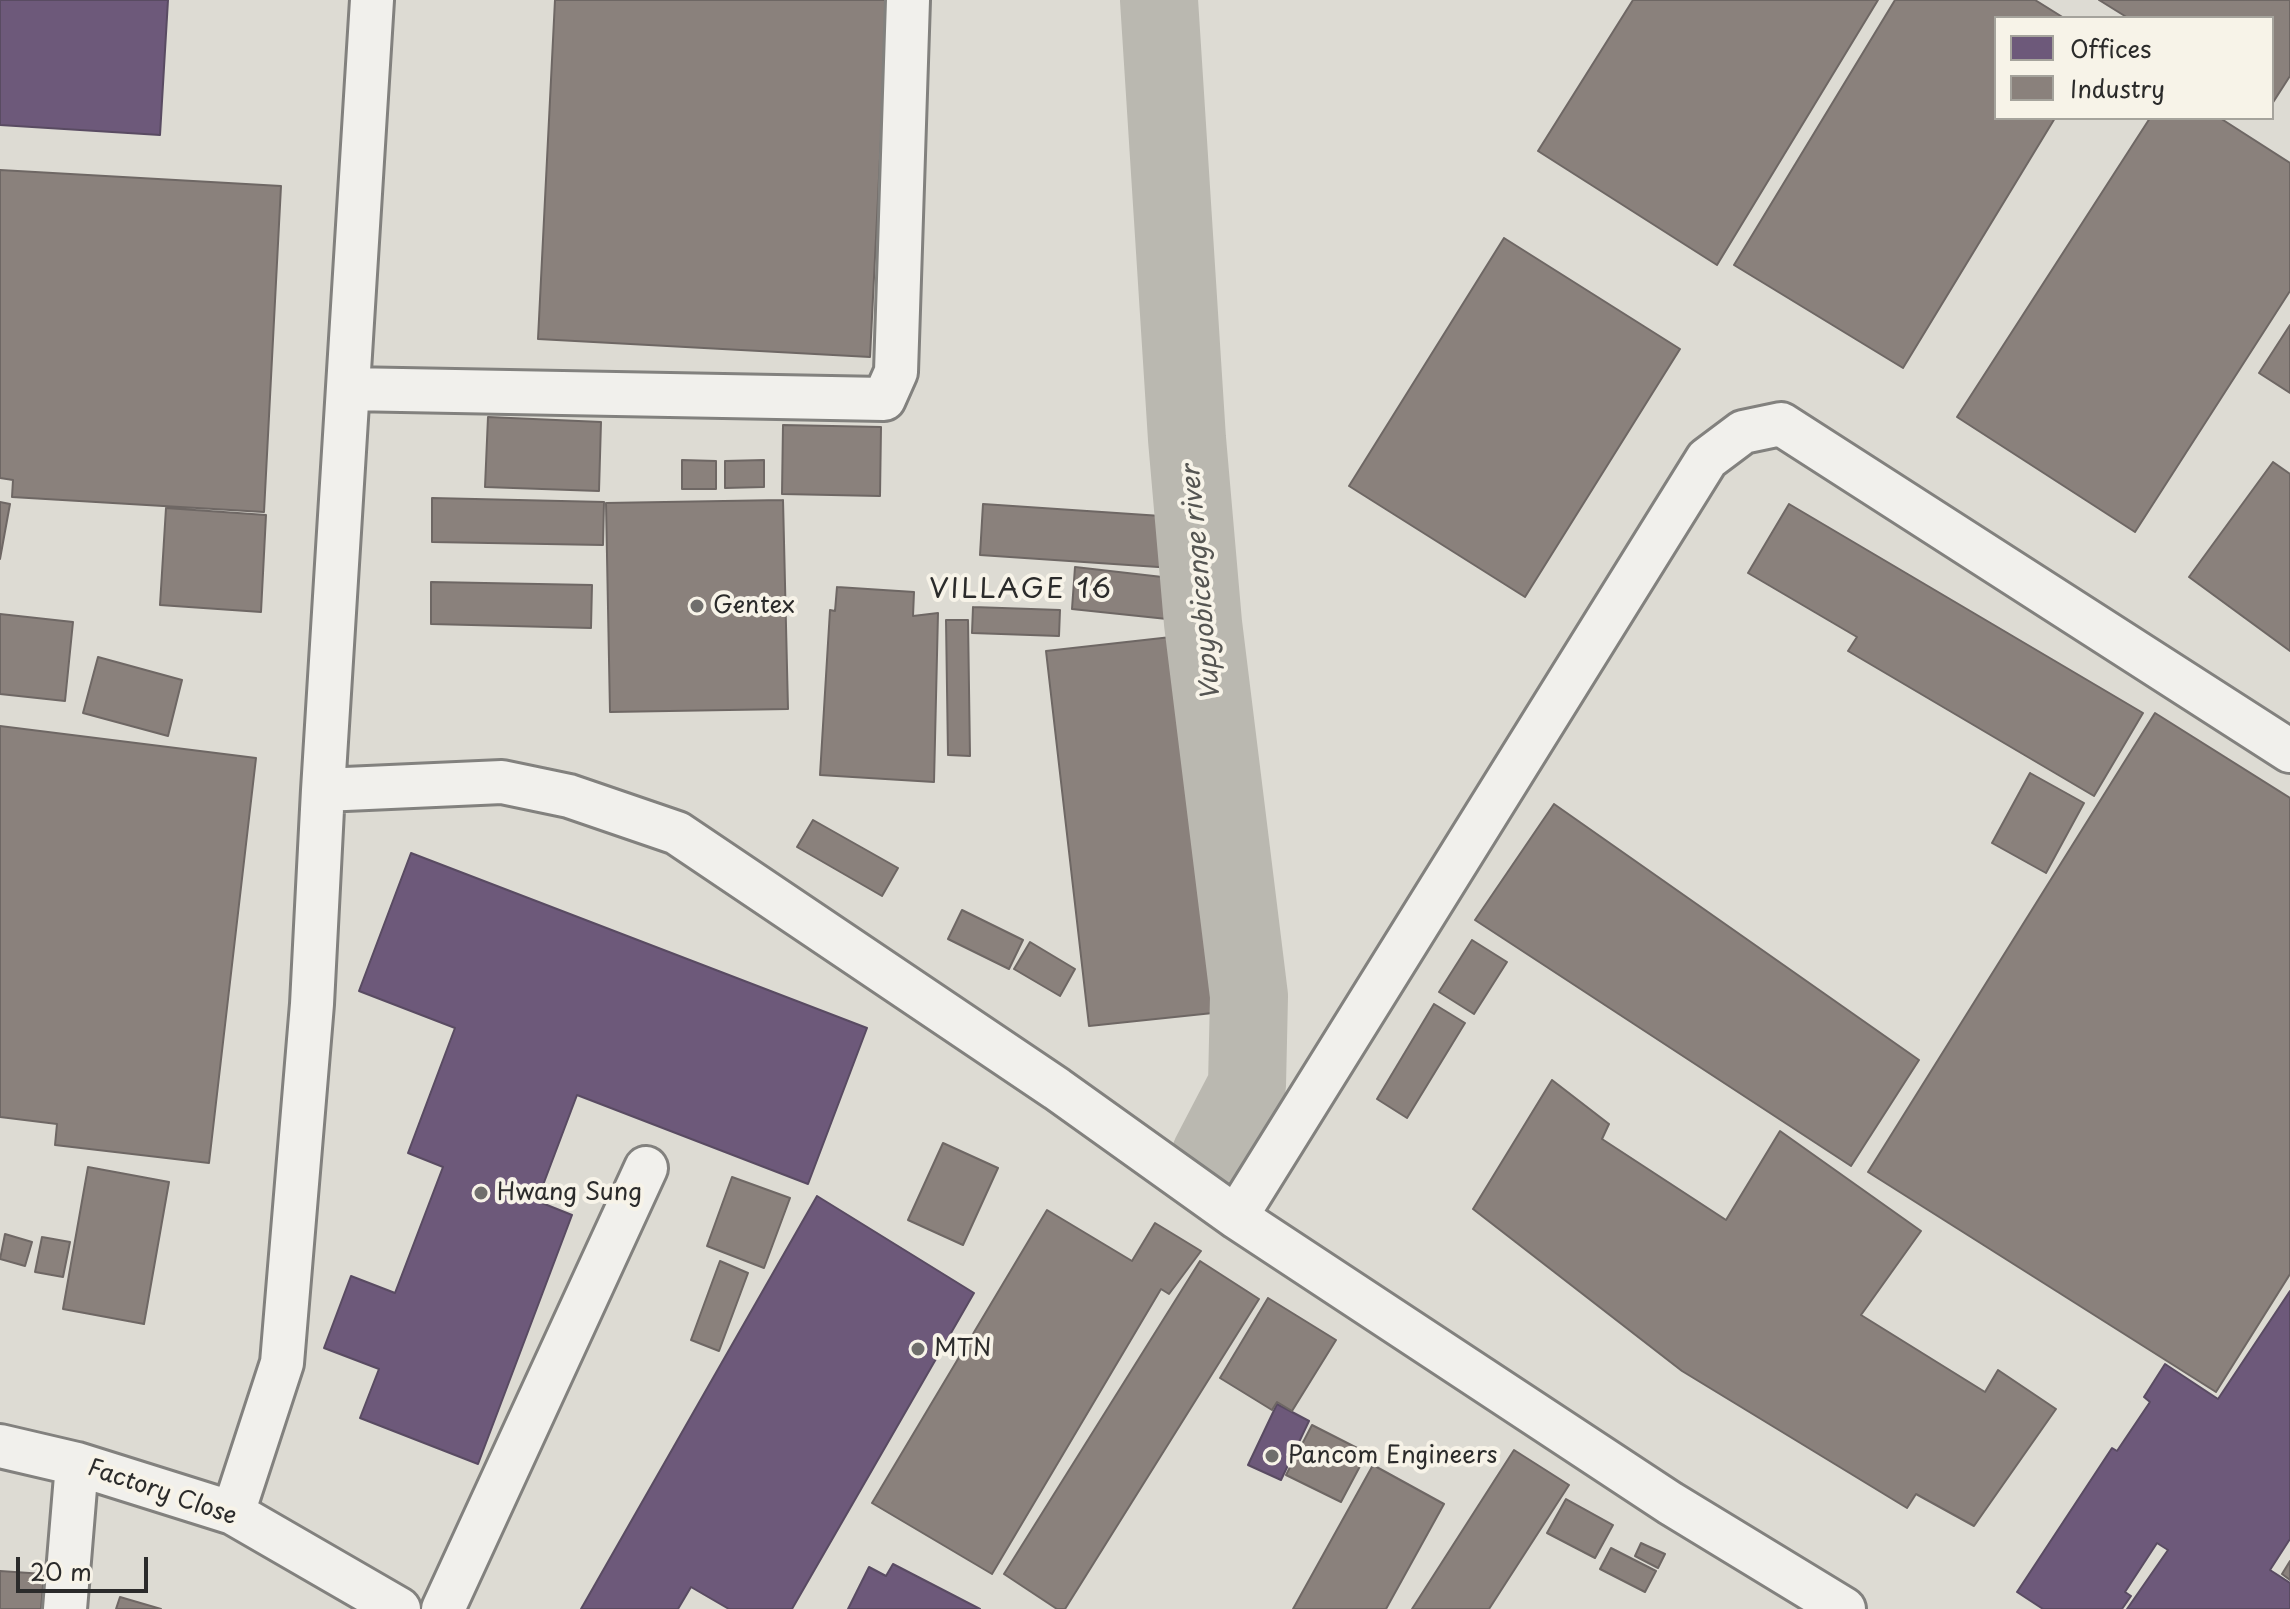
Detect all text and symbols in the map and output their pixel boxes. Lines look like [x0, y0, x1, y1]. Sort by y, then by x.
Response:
legend [1994, 16, 2274, 120]
text: Offices [2070, 30, 2151, 66]
text: Industry [2070, 70, 2165, 106]
water label: Vupyobicenge river [1176, 464, 1228, 702]
district label: VILLAGE 16 [930, 573, 1112, 607]
place label: Gentex [713, 592, 795, 620]
marker: Gentex [688, 597, 706, 615]
place label: Hwang Sung [497, 1179, 642, 1207]
marker: Hwang Sung [472, 1184, 490, 1202]
place label: MTN [934, 1335, 992, 1363]
marker: MTN [909, 1340, 927, 1358]
place label: Pancom Engineers [1288, 1442, 1497, 1470]
marker: Pancom Engineers [1263, 1447, 1281, 1465]
street label: Factory Close [84, 1454, 240, 1532]
scale bar [20, 1541, 152, 1591]
text: 20 m [30, 1553, 92, 1589]

